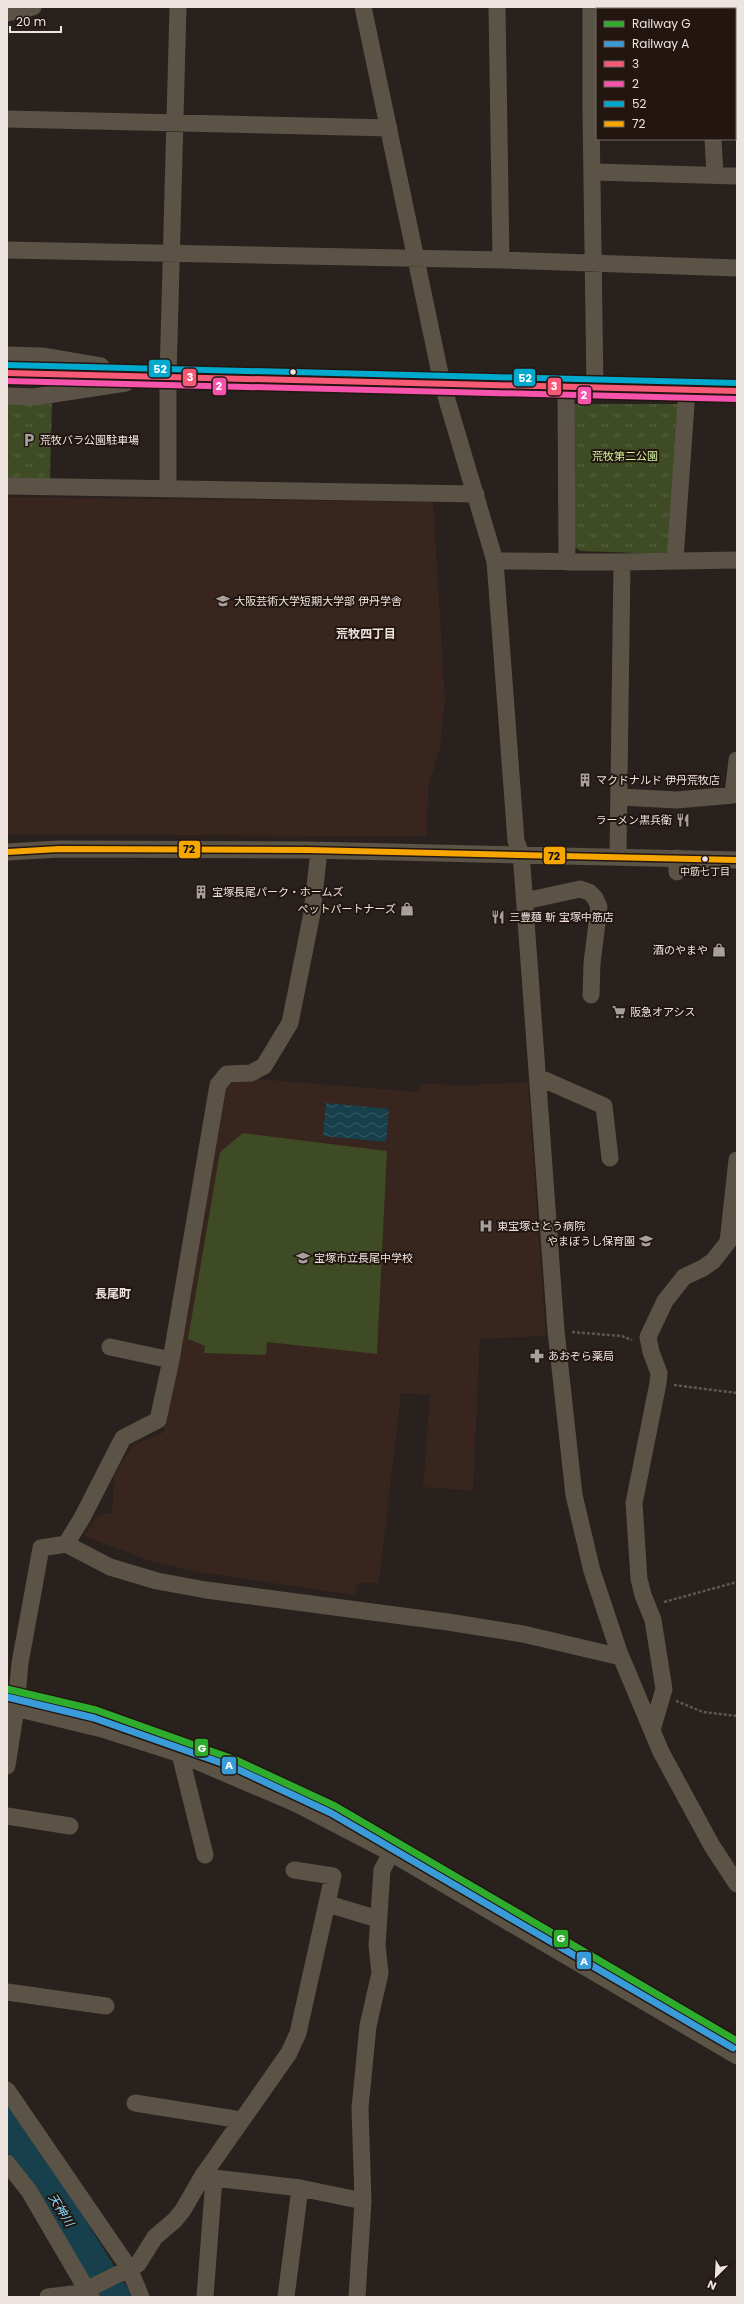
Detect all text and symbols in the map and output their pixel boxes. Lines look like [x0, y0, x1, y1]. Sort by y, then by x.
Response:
scale bar [10, 8, 61, 34]
legend [596, 8, 736, 140]
text: 20 m [16, 13, 46, 30]
text: Railway G [632, 15, 691, 32]
text: Railway A [632, 35, 689, 52]
text: 3 [632, 55, 639, 72]
text: 2 [632, 75, 639, 92]
text: 52 [632, 95, 647, 112]
text: 72 [632, 115, 646, 132]
line badge: 52 [148, 359, 171, 378]
text: 52 [153, 361, 167, 377]
unlabelled marker [288, 367, 298, 377]
line badge: 3 [182, 368, 197, 387]
line badge: 52 [513, 368, 536, 387]
text: 3 [187, 369, 194, 385]
text: 52 [518, 370, 532, 386]
line badge: 2 [212, 377, 227, 396]
line badge: 3 [547, 377, 562, 396]
text: 2 [216, 378, 222, 394]
text: 3 [551, 378, 558, 394]
line badge: 2 [577, 386, 592, 405]
text: 2 [581, 387, 587, 403]
parking icon: 荒牧バラ公園駐車場 [21, 432, 37, 448]
place label: 荒牧バラ公園駐車場 [40, 432, 139, 448]
park label: 荒牧第二公園 [592, 448, 658, 464]
school or university icon: 大阪芸術大学短期大学部 伊丹学舎 [215, 593, 231, 609]
place label: 大阪芸術大学短期大学部 伊丹学舎 [234, 593, 402, 609]
district label: 荒牧四丁目 [336, 625, 396, 642]
building icon: マクドナルド 伊丹荒牧店 [577, 772, 593, 788]
place label: マクドナルド 伊丹荒牧店 [596, 772, 720, 788]
place label: ラーメン黒兵衛 [595, 812, 672, 828]
restaurant icon: ラーメン黒兵衛 [675, 812, 691, 828]
line badge: 72 [178, 840, 201, 859]
text: 72 [183, 841, 195, 857]
line badge: 72 [543, 846, 566, 865]
text: 72 [548, 848, 560, 864]
marker: 中筋七丁目 [700, 854, 710, 864]
place label: 中筋七丁目 [680, 864, 730, 879]
building icon: 宝塚長尾パーク・ホームズ [193, 884, 209, 900]
place label: 宝塚長尾パーク・ホームズ [212, 884, 343, 900]
place label: ペットパートナーズ [298, 901, 396, 917]
shop icon: ペットパートナーズ [399, 901, 415, 917]
restaurant icon: 三豊麺 斬 宝塚中筋店 [490, 909, 506, 925]
place label: 三豊麺 斬 宝塚中筋店 [509, 909, 614, 925]
place label: 酒のやまや [653, 942, 708, 958]
shop icon: 酒のやまや [711, 942, 727, 958]
supermarket icon: 阪急オアシス [611, 1004, 627, 1020]
place label: 阪急オアシス [630, 1004, 696, 1020]
hospital icon: 東宝塚さとう病院 [478, 1218, 494, 1234]
place label: 東宝塚さとう病院 [497, 1218, 585, 1234]
place label: やまぼうし保育園 [547, 1233, 635, 1249]
school or university icon: やまぼうし保育園 [638, 1233, 654, 1249]
school or university icon: 宝塚市立長尾中学校 [295, 1250, 311, 1266]
place label: 宝塚市立長尾中学校 [314, 1250, 413, 1266]
district label: 長尾町 [95, 1285, 131, 1302]
pharmacy icon: あおぞら薬局 [529, 1348, 545, 1364]
place label: あおぞら薬局 [548, 1348, 614, 1364]
line badge: G [194, 1738, 209, 1757]
text: G [198, 1740, 207, 1756]
line badge: A [221, 1756, 237, 1775]
text: A [225, 1757, 233, 1773]
line badge: G [553, 1929, 569, 1948]
text: G [557, 1930, 566, 1946]
line badge: A [576, 1951, 592, 1970]
text: A [580, 1953, 588, 1969]
water label: 天神川 [45, 2190, 79, 2231]
north arrow [696, 2256, 736, 2296]
text: N [705, 2276, 719, 2294]

